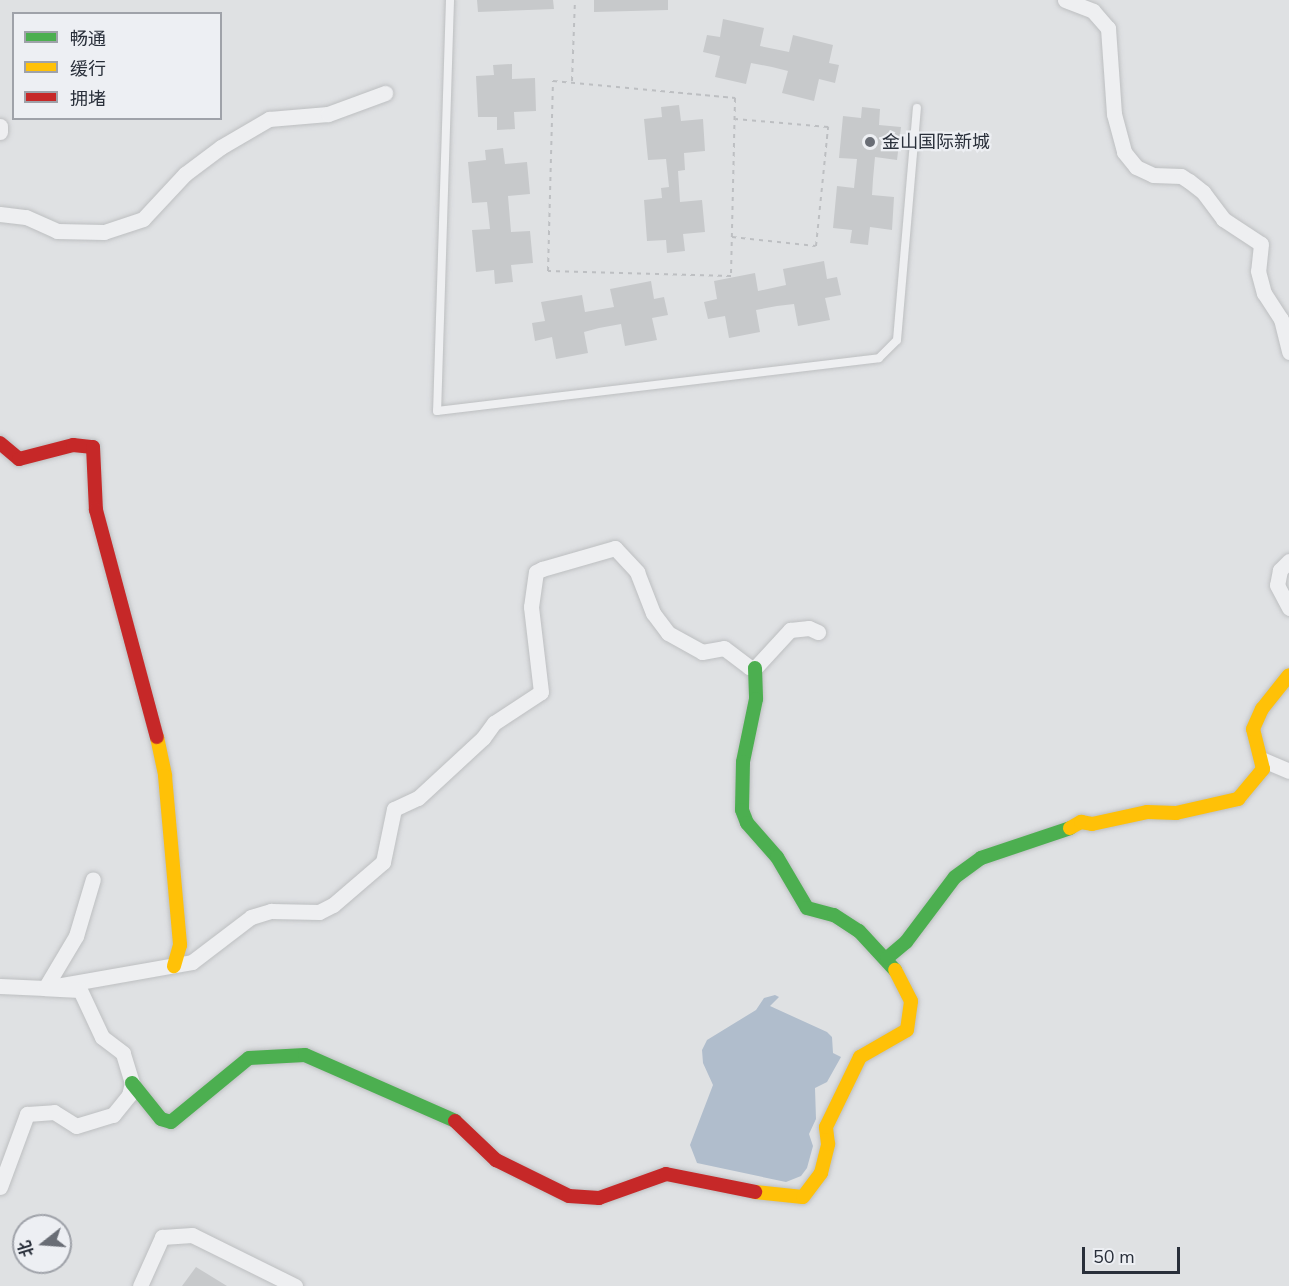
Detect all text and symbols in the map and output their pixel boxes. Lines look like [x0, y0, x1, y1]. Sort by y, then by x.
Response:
legend [12, 12, 222, 120]
text: 畅通 [70, 27, 106, 51]
text: 缓行 [70, 57, 106, 81]
text: 拥堵 [70, 87, 106, 111]
place label: 金山国际新城 [882, 131, 990, 153]
marker: 金山国际新城 [863, 135, 877, 149]
north arrow [12, 1214, 72, 1274]
scale bar [1085, 1235, 1182, 1273]
text: 北 [14, 1238, 40, 1260]
text: 50 m [1093, 1245, 1135, 1269]

